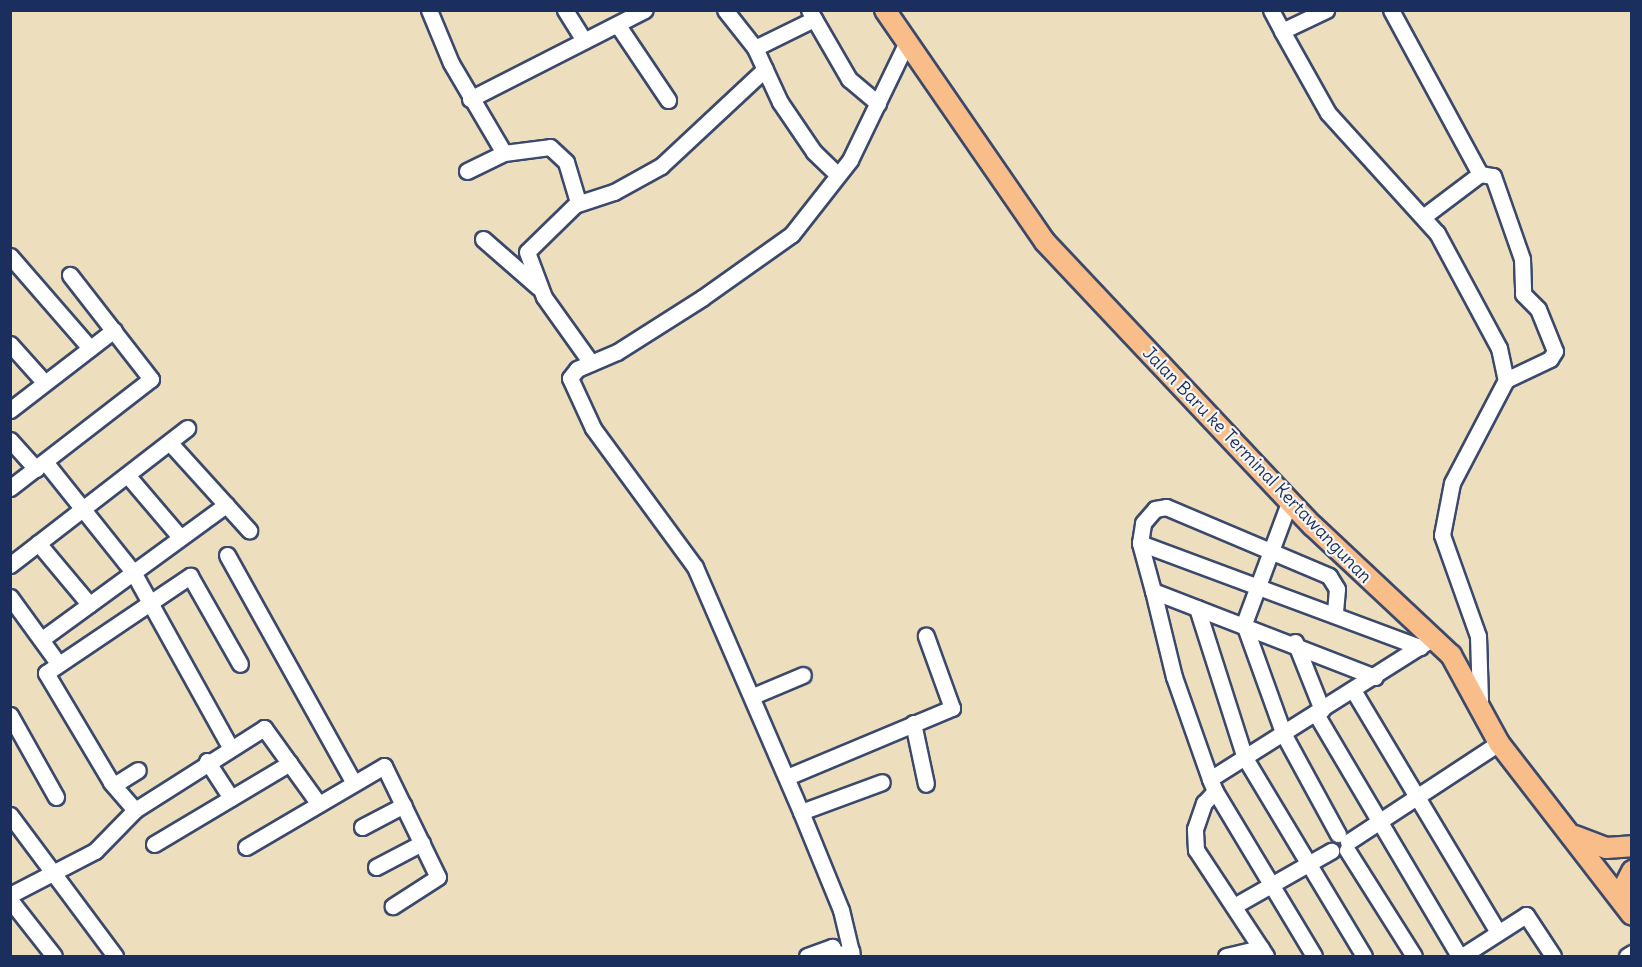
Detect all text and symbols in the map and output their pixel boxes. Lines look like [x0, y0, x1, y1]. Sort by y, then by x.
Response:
street label: Jalan Baru ke Terminal Kertawangunan [1138, 342, 1376, 588]

